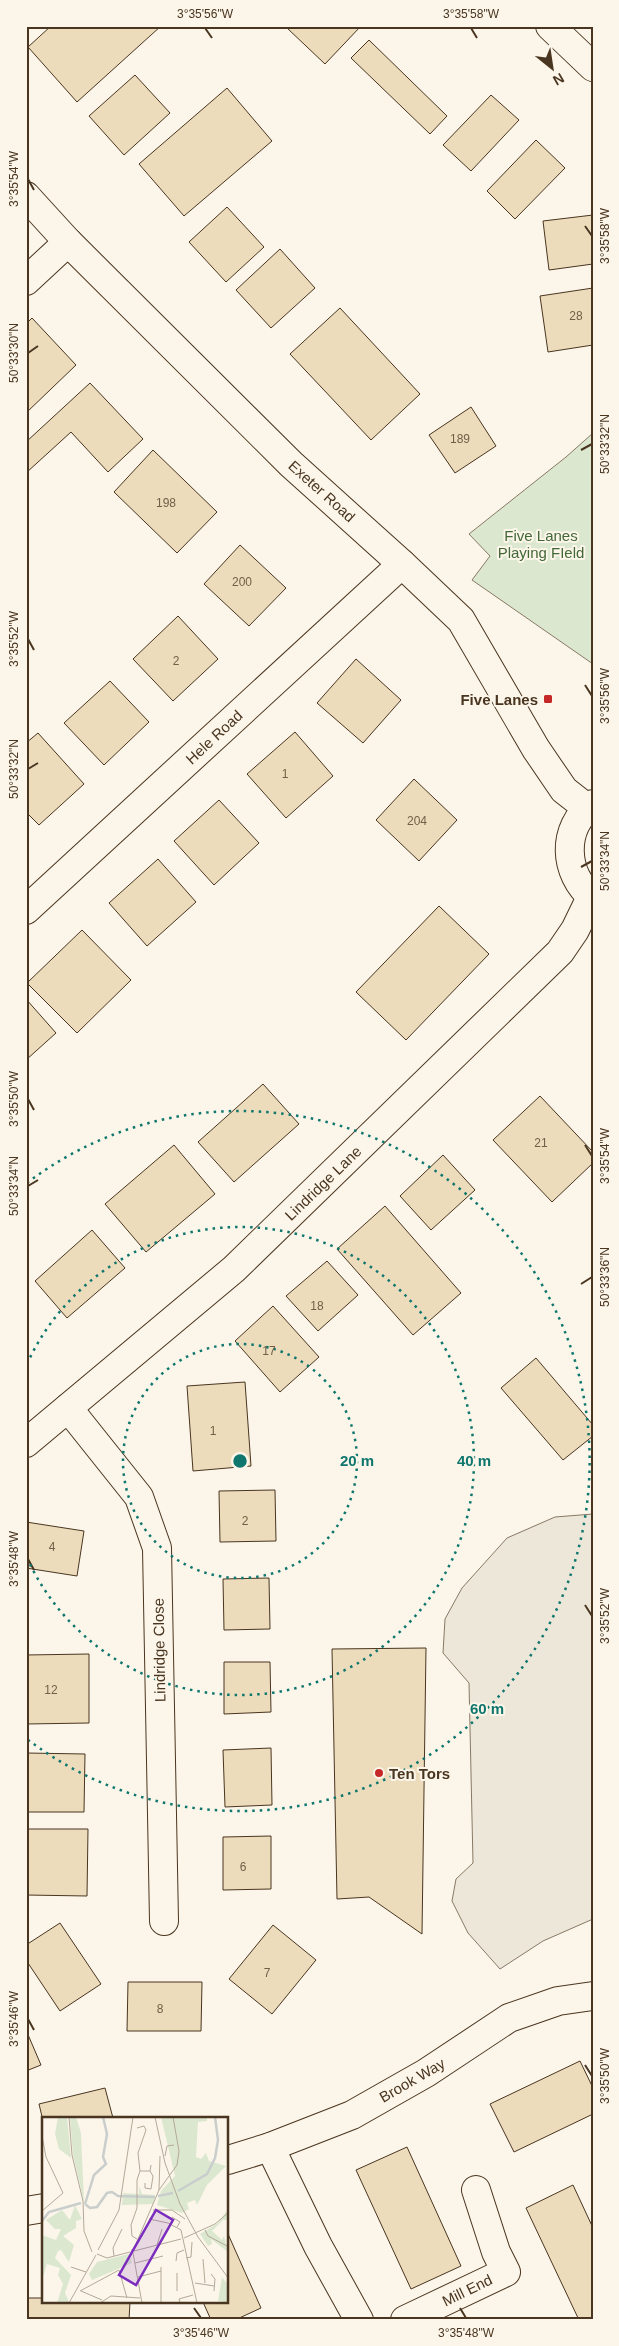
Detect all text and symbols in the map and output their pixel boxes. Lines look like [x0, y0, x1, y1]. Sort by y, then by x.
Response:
text: 3°35'56"W [177, 7, 234, 21]
text: 3°35'58"W [443, 7, 500, 21]
north arrow [526, 42, 576, 92]
text: N [550, 70, 567, 89]
text: 3°35'54"W [7, 150, 21, 207]
text: 3°35'58"W [598, 207, 612, 264]
house number: 28 [569, 309, 583, 323]
text: 50°33'30"N [7, 323, 21, 383]
text: 50°33'32"N [598, 414, 612, 474]
house number: 189 [450, 432, 470, 446]
street label: Exeter Road [285, 457, 359, 525]
house number: 198 [156, 496, 176, 510]
park label: Five Lanes Playing FIeld [498, 527, 584, 561]
house number: 200 [232, 575, 252, 589]
text: 3°35'52"W [7, 610, 21, 667]
house number: 2 [173, 654, 180, 668]
text: 3°35'56"W [598, 667, 612, 724]
place label: Five Lanes [460, 691, 538, 708]
marker: Five Lanes [542, 693, 554, 705]
street label: Hele Road [182, 707, 246, 767]
text: 50°33'32"N [7, 739, 21, 799]
house number: 1 [282, 767, 289, 781]
house number: 204 [407, 814, 427, 828]
text: 50°33'34"N [598, 831, 612, 891]
text: 3°35'50"W [7, 1070, 21, 1127]
text: 3°35'54"W [598, 1127, 612, 1184]
house number: 21 [534, 1136, 548, 1150]
street label: Lindridge Lane [281, 1142, 365, 1224]
text: 50°33'34"N [7, 1156, 21, 1216]
text: 50°33'36"N [598, 1247, 612, 1307]
house number: 18 [310, 1299, 324, 1313]
house number: 17 [262, 1344, 276, 1358]
house number: 1 [210, 1424, 217, 1438]
centre of rings [231, 1452, 249, 1470]
text: 20 m [340, 1452, 374, 1469]
text: 40 m [457, 1452, 491, 1469]
house number: 2 [242, 1514, 249, 1528]
text: 3°35'48"W [7, 1530, 21, 1587]
house number: 4 [49, 1540, 56, 1554]
text: 3°35'52"W [598, 1587, 612, 1644]
street label: Lindridge Close [150, 1598, 168, 1702]
house number: 12 [44, 1683, 58, 1697]
text: 60 m [470, 1700, 504, 1717]
place label: Ten Tors [389, 1765, 450, 1782]
marker: Ten Tors [373, 1767, 385, 1779]
house number: 6 [240, 1860, 247, 1874]
house number: 7 [264, 1966, 271, 1980]
text: 3°35'46"W [7, 1990, 21, 2047]
house number: 8 [157, 2002, 164, 2016]
text: 3°35'50"W [598, 2047, 612, 2104]
street label: Brook Way [376, 2054, 448, 2106]
inset map [42, 2117, 229, 2304]
street label: Mill End [439, 2271, 495, 2309]
text: 3°35'46"W [173, 2326, 230, 2340]
text: 3°35'48"W [438, 2326, 495, 2340]

